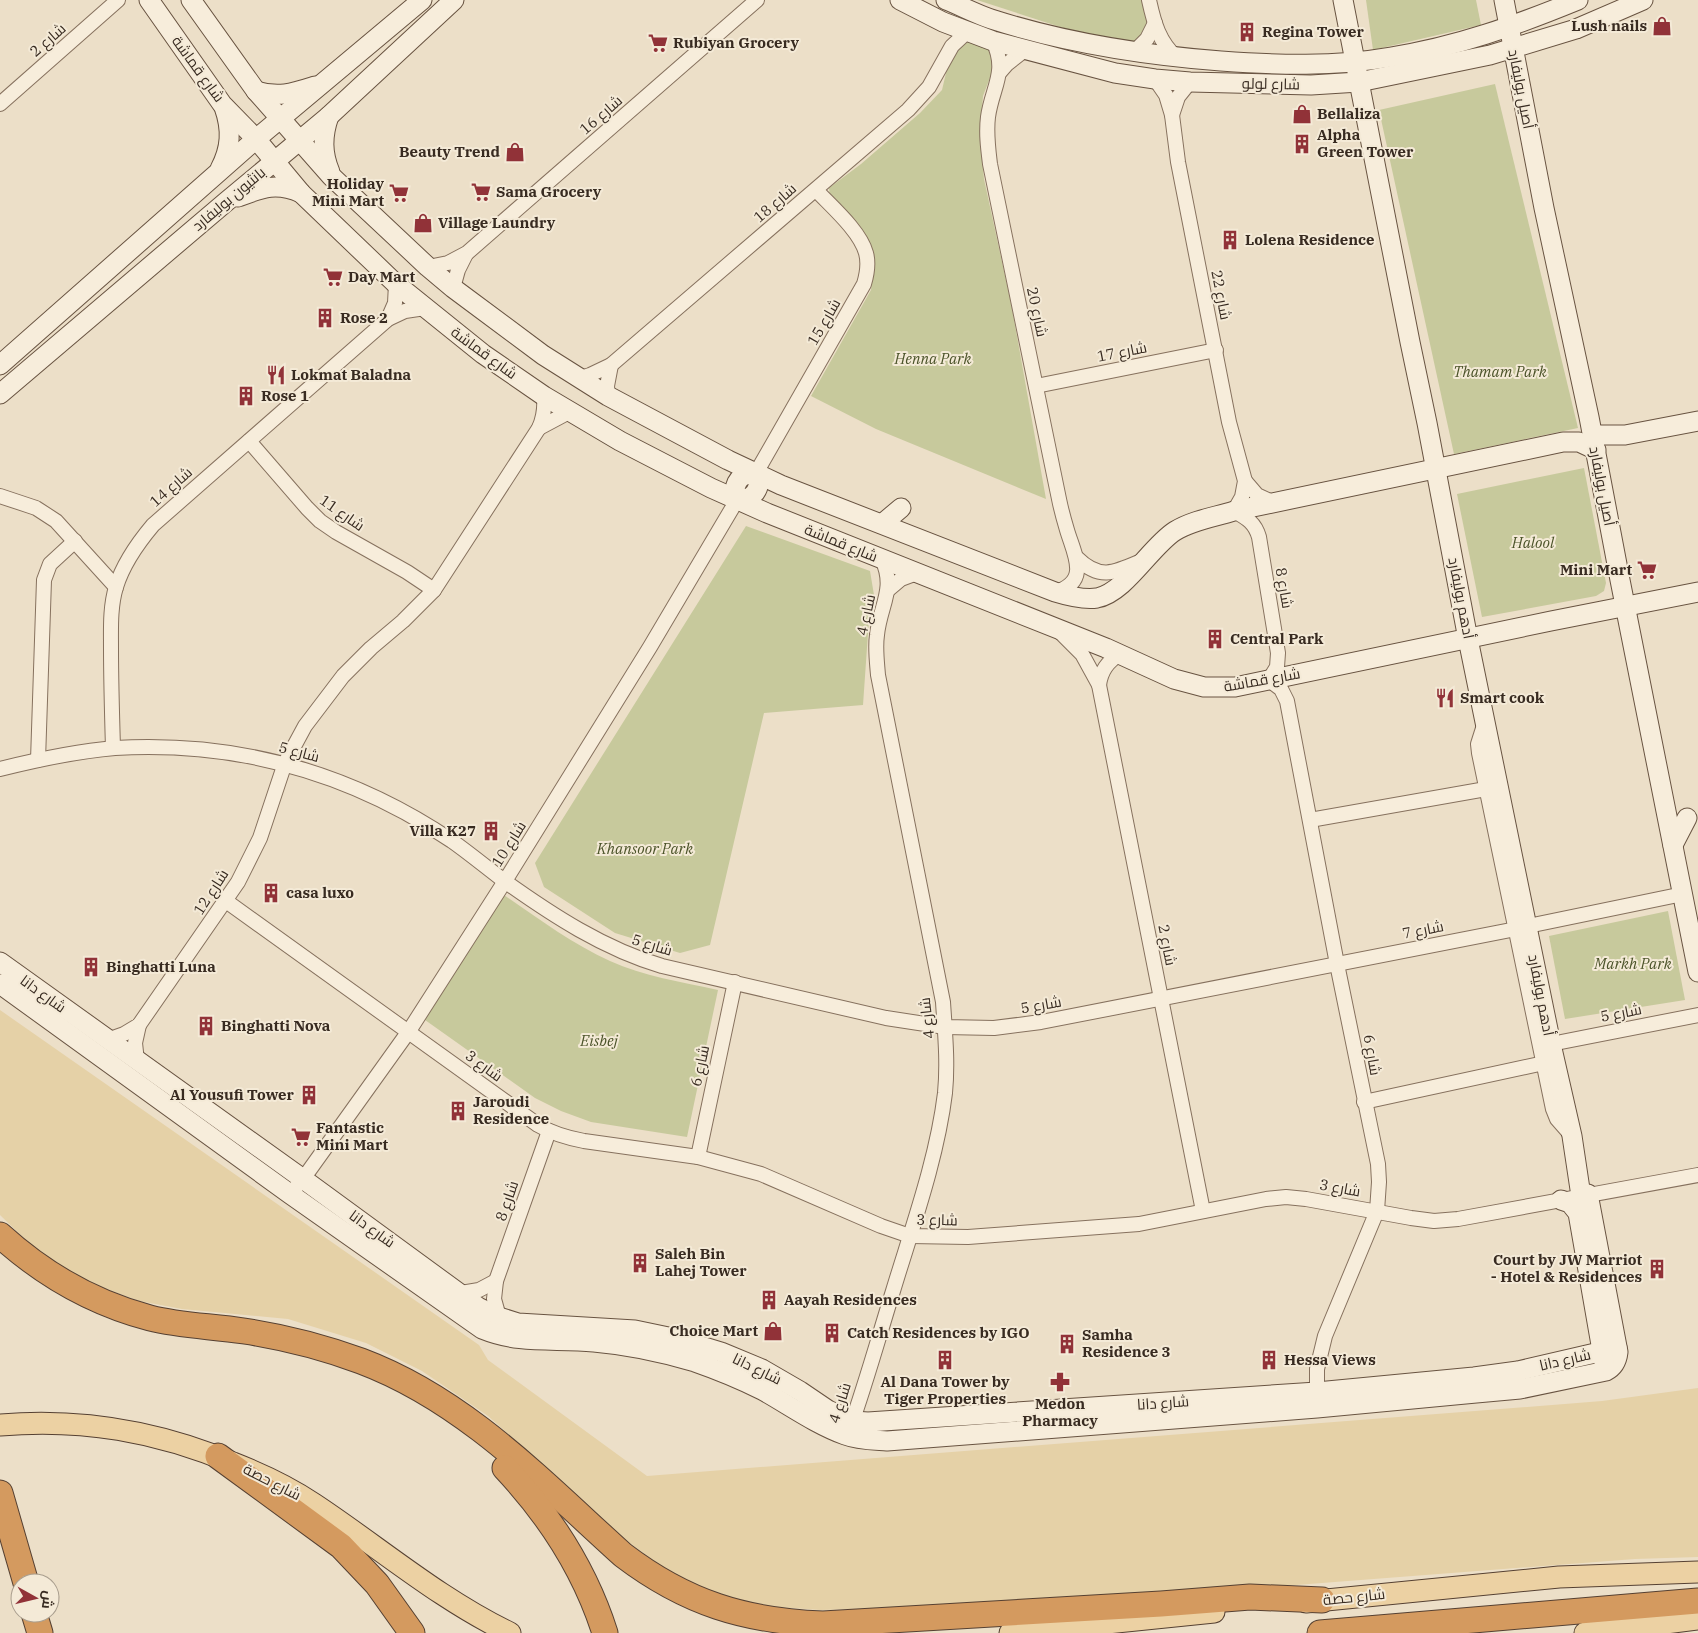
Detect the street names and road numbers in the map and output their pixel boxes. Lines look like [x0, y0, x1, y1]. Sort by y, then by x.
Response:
street label: شارع 2 [26, 19, 71, 62]
street label: شارع قماشة [166, 32, 229, 107]
street label: أصيل بوليفارد [1503, 47, 1539, 131]
street label: شارع لولو [1242, 73, 1300, 96]
street label: شارع 16 [575, 91, 627, 140]
street label: بانثيون بوليفارد [188, 162, 270, 236]
street label: شارع 18 [749, 179, 801, 228]
street label: شارع 22 [1205, 268, 1236, 322]
street label: شارع 20 [1021, 285, 1052, 339]
street label: شارع 15 [803, 295, 846, 349]
street label: شارع قماشة [446, 322, 521, 385]
street label: شارع 17 [1095, 337, 1149, 368]
street label: أصيل بوليفارد [1584, 444, 1620, 528]
street label: شارع 14 [146, 463, 197, 512]
street label: شارع 11 [315, 490, 368, 537]
street label: شارع قماشة [801, 519, 881, 568]
street label: أدهم بوليفارد [1443, 555, 1479, 641]
street label: شارع 8 [1270, 566, 1297, 610]
street label: شارع 4 [852, 593, 881, 638]
street label: شارع قماشة [1222, 663, 1302, 698]
street label: شارع 5 [276, 737, 322, 768]
street label: شارع 10 [487, 817, 532, 871]
street label: شارع 12 [189, 865, 234, 919]
street label: شارع 7 [1401, 916, 1445, 945]
street label: شارع 2 [1152, 923, 1181, 967]
street label: شارع 5 [629, 929, 675, 962]
street label: أدهم بوليفارد [1523, 952, 1559, 1038]
street label: شارع دانا [15, 971, 70, 1018]
street label: شارع 5 [1019, 992, 1063, 1019]
street label: شارع 4 [915, 996, 940, 1040]
street label: شارع 5 [1599, 999, 1643, 1028]
street label: شارع 6 [1358, 1033, 1385, 1077]
street label: شارع 6 [686, 1044, 715, 1089]
street label: شارع 3 [461, 1046, 507, 1087]
street label: شارع 3 [1318, 1175, 1362, 1202]
street label: شارع 8 [491, 1178, 524, 1224]
street label: شارع دانا [344, 1206, 399, 1253]
street label: شارع 3 [916, 1210, 958, 1231]
street label: شارع دانا [1537, 1344, 1593, 1377]
street label: شارع دانا [729, 1349, 785, 1390]
street label: شارع 4 [824, 1380, 857, 1426]
street label: شارع دانا [1136, 1391, 1190, 1416]
street label: شارع حصة [239, 1459, 304, 1506]
street label: شارع حصة [1322, 1584, 1386, 1611]

